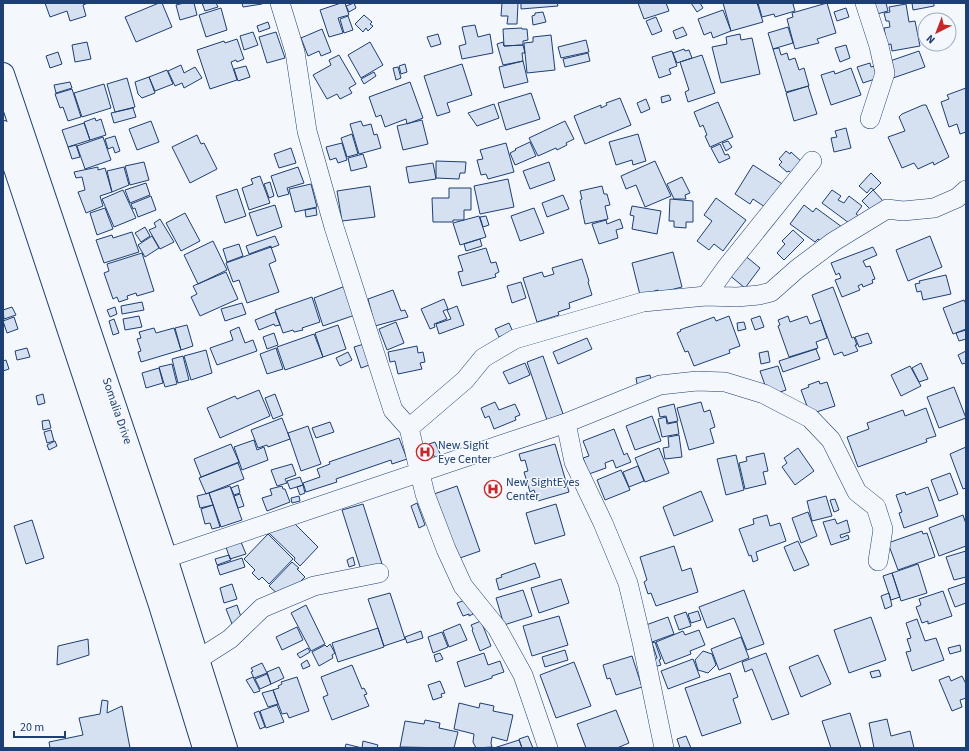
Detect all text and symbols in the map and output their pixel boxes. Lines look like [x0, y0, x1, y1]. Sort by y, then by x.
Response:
north arrow [917, 12, 957, 52]
text: N [923, 31, 938, 47]
street label: Somalia Drive [98, 375, 136, 447]
place label: New Sight Eye Center [438, 437, 492, 468]
hospital icon: New Sight Eye Center [415, 442, 435, 462]
place label: New SightEyes Center [506, 474, 580, 505]
hospital icon: New SightEyes Center [483, 479, 503, 499]
scale bar [14, 713, 65, 739]
text: 20 m [20, 719, 44, 736]

